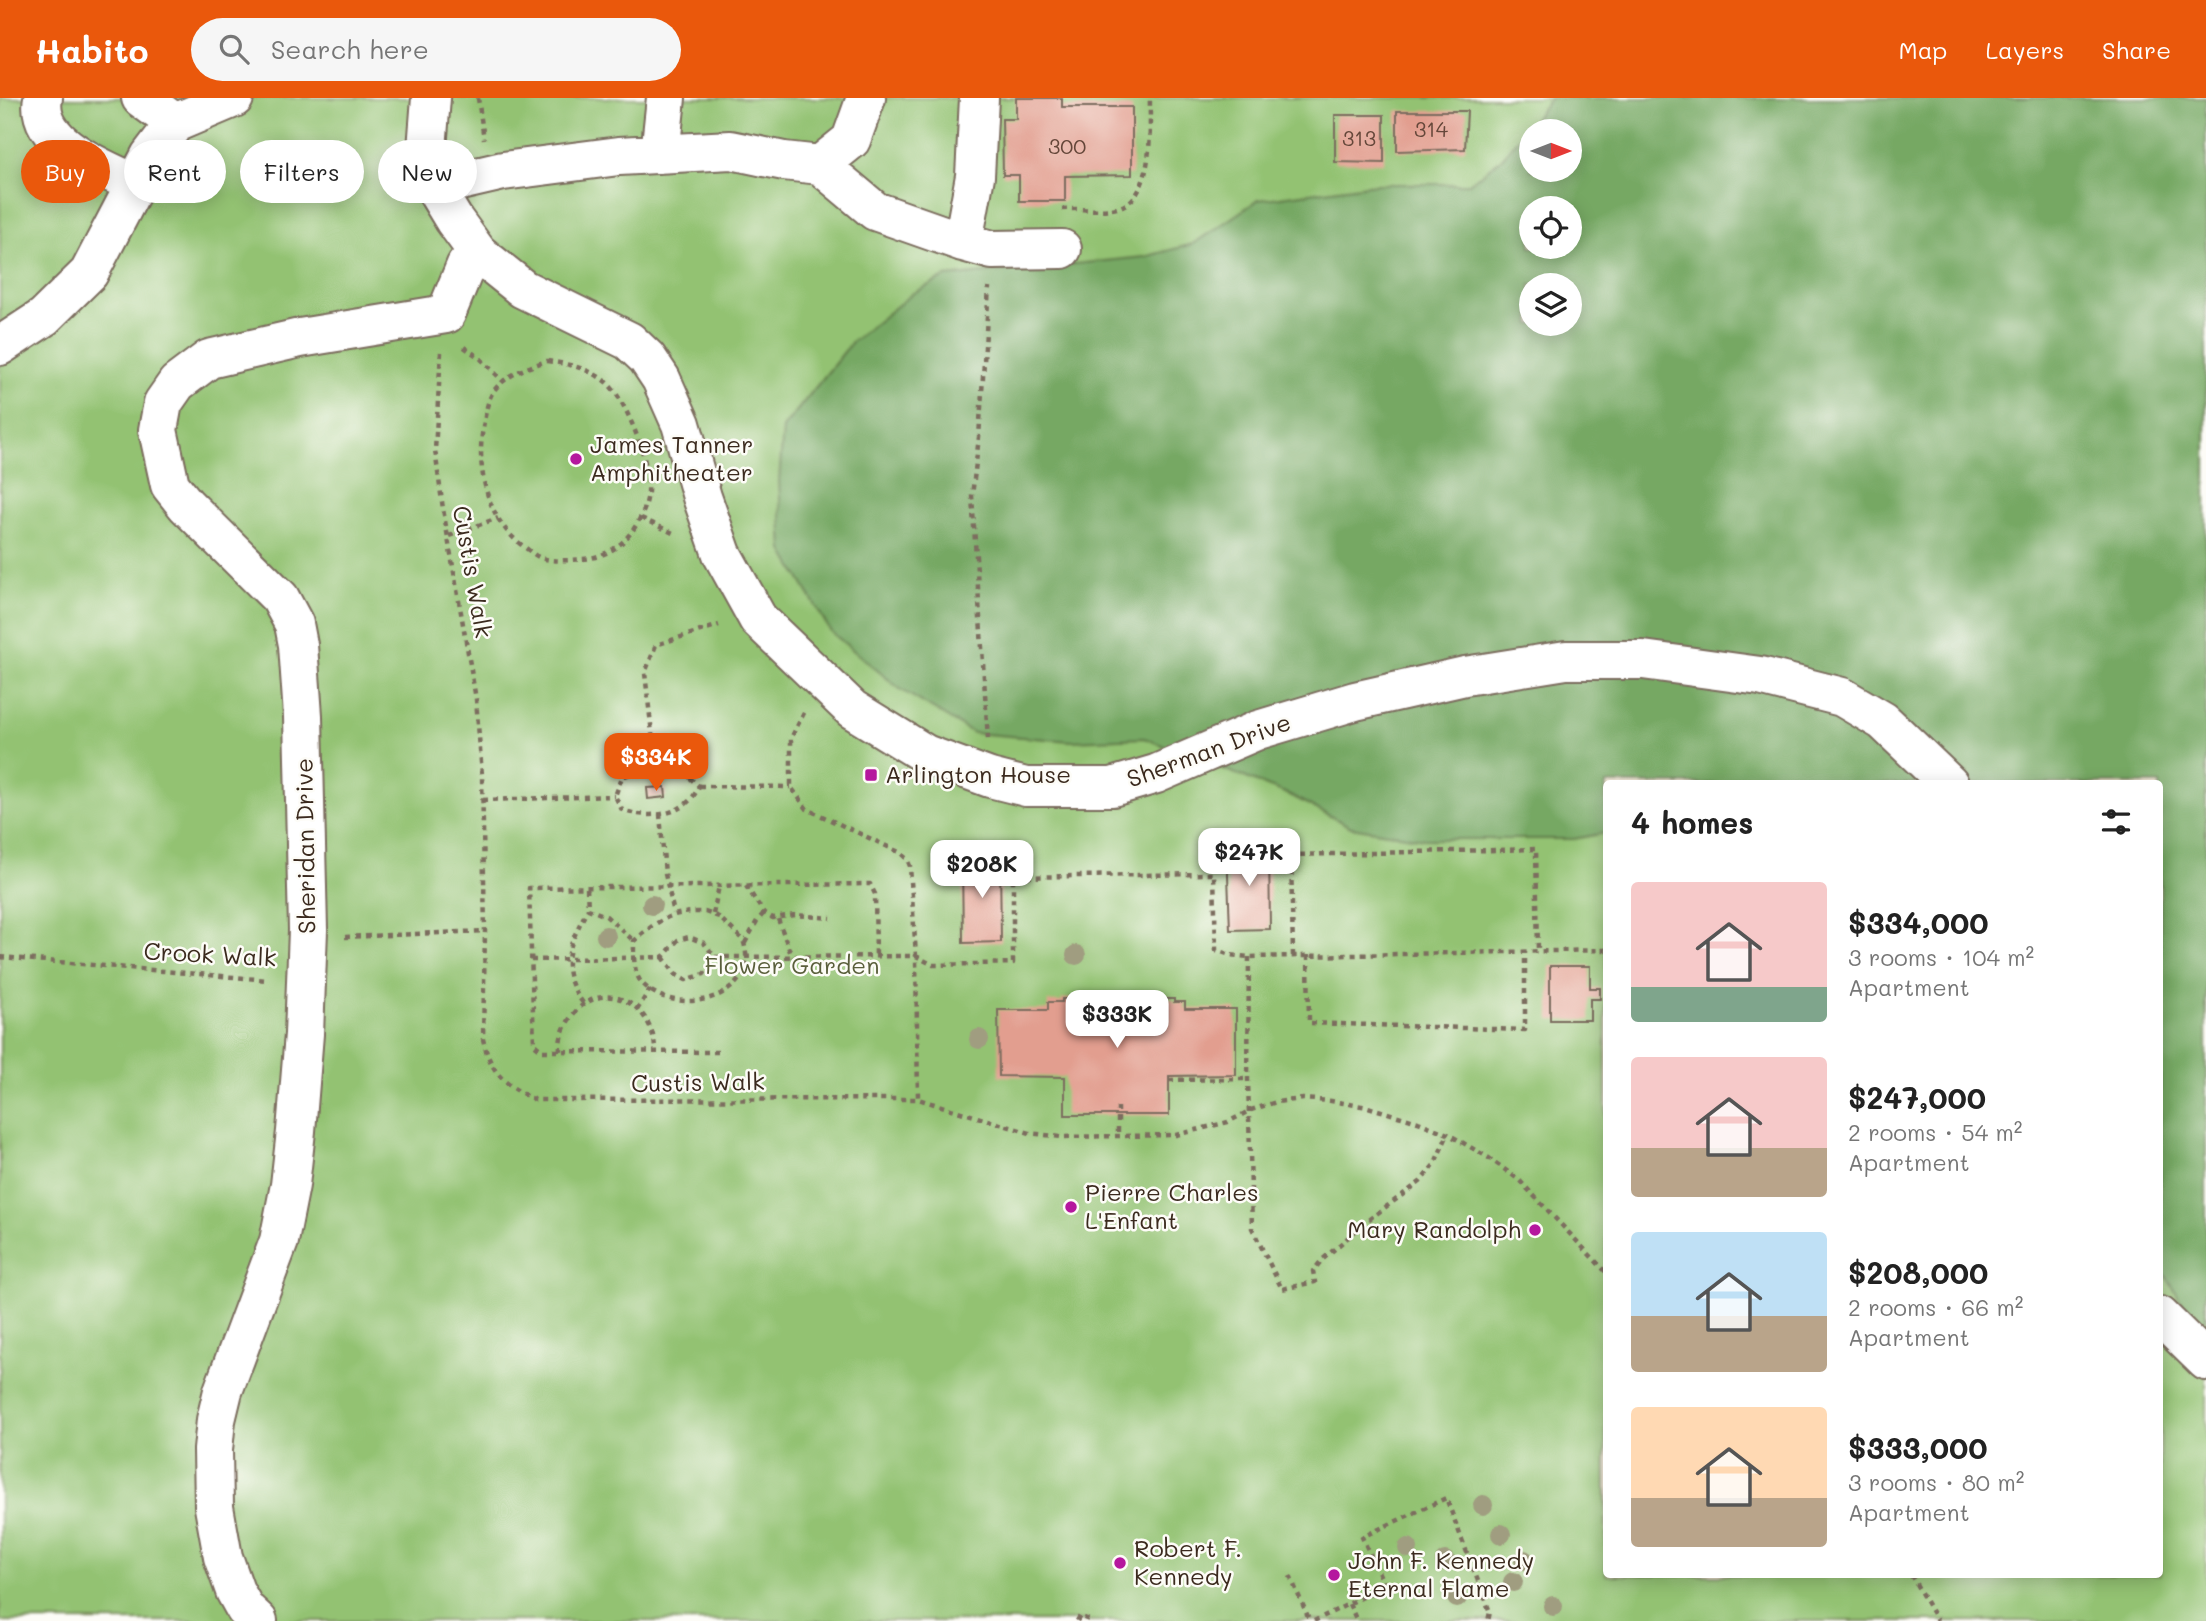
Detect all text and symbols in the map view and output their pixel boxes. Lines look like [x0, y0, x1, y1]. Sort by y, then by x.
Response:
search box [191, 18, 681, 81]
text: Habito [35, 28, 149, 71]
icon: search [215, 30, 253, 68]
text: Search here [271, 32, 429, 66]
text: Map [1899, 34, 1947, 65]
text: Layers [1985, 34, 2064, 65]
text: Share [2102, 34, 2171, 65]
house number: 314 [1414, 115, 1449, 142]
north arrow [1519, 119, 1582, 182]
map controls [1519, 119, 1582, 336]
house number: 313 [1342, 124, 1376, 151]
house number: 300 [1048, 132, 1086, 159]
chip: Buy [21, 140, 110, 203]
chip: Rent [124, 140, 226, 203]
chip: Filters [240, 140, 364, 203]
chip: New [378, 140, 477, 203]
button: locate [1519, 196, 1582, 259]
button: layers [1519, 273, 1582, 336]
place label: James Tanner Amphitheater [590, 428, 753, 487]
marker: James Tanner Amphitheater [568, 451, 584, 467]
street label: Custis Walk [447, 503, 500, 640]
street label: Sherman Drive [1122, 706, 1295, 794]
pin: $334K [607, 734, 705, 793]
text: $334K [620, 741, 692, 771]
street label: Sheridan Drive [287, 758, 322, 934]
place label: Arlington House [885, 758, 1071, 789]
marker: Arlington House [863, 767, 879, 783]
text: 4 homes [1631, 802, 1753, 842]
icon: filters [2097, 803, 2135, 841]
pin: $247K [1200, 828, 1298, 888]
text: $247K [1214, 836, 1284, 866]
pin: $208K [933, 840, 1031, 900]
text: $208K [946, 848, 1018, 878]
text: $334,000 [1848, 902, 1989, 942]
icon: home [1687, 910, 1771, 994]
street label: Crook Walk [143, 935, 277, 972]
text: 3 rooms · 104 m² [1848, 942, 2034, 972]
park label: Flower Garden [704, 949, 880, 980]
text: Apartment [1848, 972, 1970, 1002]
pin: $333K [1068, 990, 1166, 1050]
text: $333K [1082, 998, 1152, 1028]
street label: Custis Walk [631, 1065, 765, 1098]
text: $247,000 [1848, 1077, 1986, 1117]
icon: home [1687, 1085, 1771, 1169]
text: 2 rooms · 54 m² [1848, 1117, 2023, 1147]
text: Apartment [1848, 1147, 1970, 1177]
place label: Pierre Charles L'Enfant [1085, 1176, 1259, 1235]
marker: Pierre Charles L'Enfant [1063, 1199, 1079, 1215]
place label: Mary Randolph [1347, 1213, 1521, 1244]
marker: Mary Randolph [1527, 1222, 1543, 1238]
text: $208,000 [1848, 1252, 1988, 1292]
icon: home [1687, 1260, 1771, 1344]
text: 2 rooms · 66 m² [1848, 1292, 2023, 1322]
text: Apartment [1848, 1322, 1970, 1352]
text: $333,000 [1848, 1427, 1988, 1467]
icon: home [1687, 1435, 1771, 1519]
text: 3 rooms · 80 m² [1848, 1467, 2024, 1497]
text: Apartment [1848, 1497, 1970, 1527]
place label: Robert F. Kennedy [1134, 1532, 1242, 1591]
place label: John F. Kennedy Eternal Flame [1348, 1544, 1534, 1603]
marker: Robert F. Kennedy [1112, 1555, 1128, 1571]
marker: John F. Kennedy Eternal Flame [1326, 1567, 1342, 1583]

